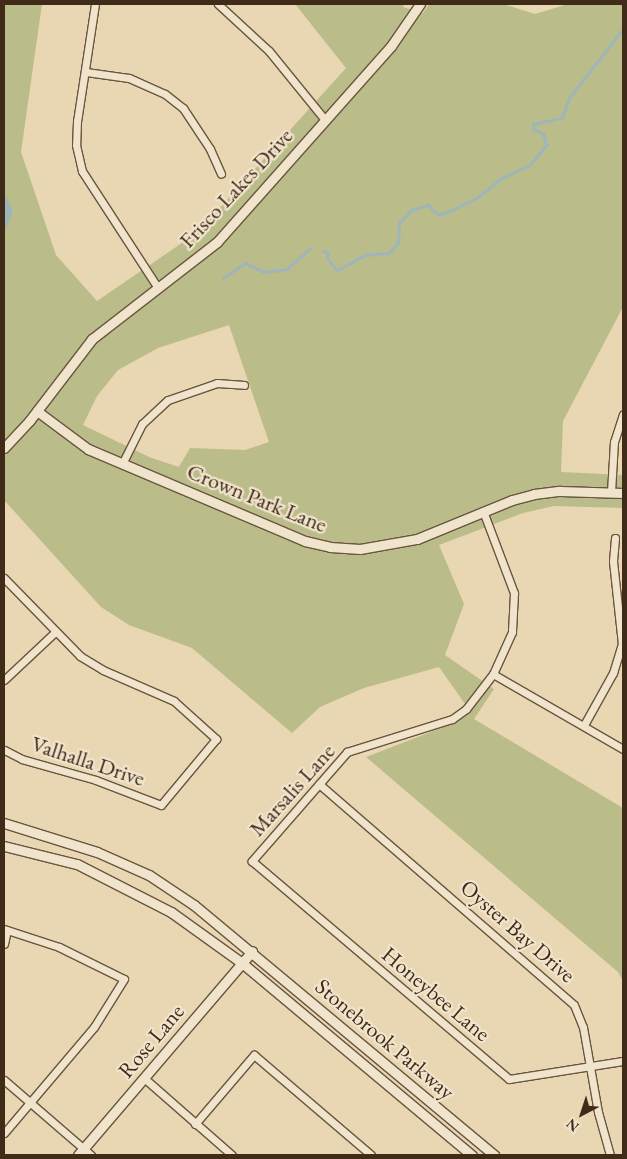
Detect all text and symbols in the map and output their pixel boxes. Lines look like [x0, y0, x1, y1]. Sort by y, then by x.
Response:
street label: Frisco Lakes Drive [174, 123, 298, 253]
street label: Crown Park Lane [183, 458, 331, 538]
street label: Valhalla Drive [28, 730, 148, 792]
street label: Marsalis Lane [244, 738, 340, 842]
street label: Oyster Bay Drive [455, 874, 581, 988]
street label: Honeybee Lane [377, 941, 495, 1047]
street label: Stonebrook Parkway [310, 973, 460, 1105]
street label: Rose Lane [112, 999, 190, 1083]
north arrow [557, 1089, 607, 1139]
text: N [562, 1115, 582, 1136]

